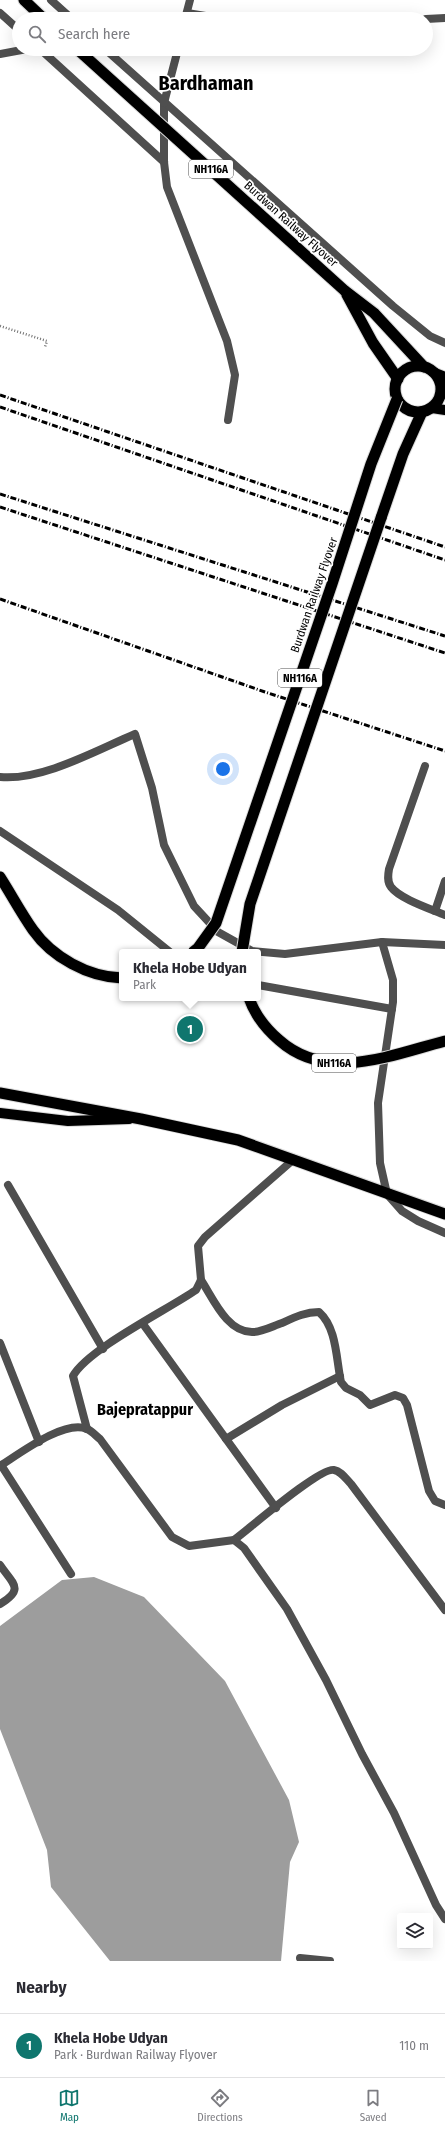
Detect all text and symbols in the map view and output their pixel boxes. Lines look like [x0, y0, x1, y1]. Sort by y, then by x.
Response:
search box [12, 12, 433, 56]
icon: search [26, 23, 48, 45]
text: Search here [58, 25, 130, 43]
district label: Bardhaman [159, 71, 253, 95]
road number: NH116A [189, 160, 233, 178]
street label: Burdwan Railway Flyover [241, 178, 341, 270]
street label: Burdwan Railway Flyover [288, 535, 341, 655]
road number: NH116A [278, 669, 322, 687]
your location [213, 759, 233, 779]
popup [119, 949, 261, 1001]
text: Khela Hobe Udyan [133, 959, 247, 977]
text: Park [133, 977, 156, 992]
pin: 1 [177, 1014, 203, 1044]
road number: NH116A [312, 1054, 356, 1072]
district label: Bajepratappur [97, 1400, 193, 1419]
map controls [397, 1913, 433, 1949]
button: layers [397, 1913, 433, 1949]
text: Nearby [16, 1977, 67, 1998]
text: Khela Hobe Udyan [54, 2029, 168, 2047]
text: 1 [26, 2038, 32, 2053]
text: 110 m [399, 2038, 429, 2053]
text: Park · Burdwan Railway Flyover [54, 2047, 217, 2062]
tab: Map [58, 2087, 80, 2124]
tab: Directions [197, 2087, 243, 2124]
tab: Saved [360, 2087, 387, 2124]

